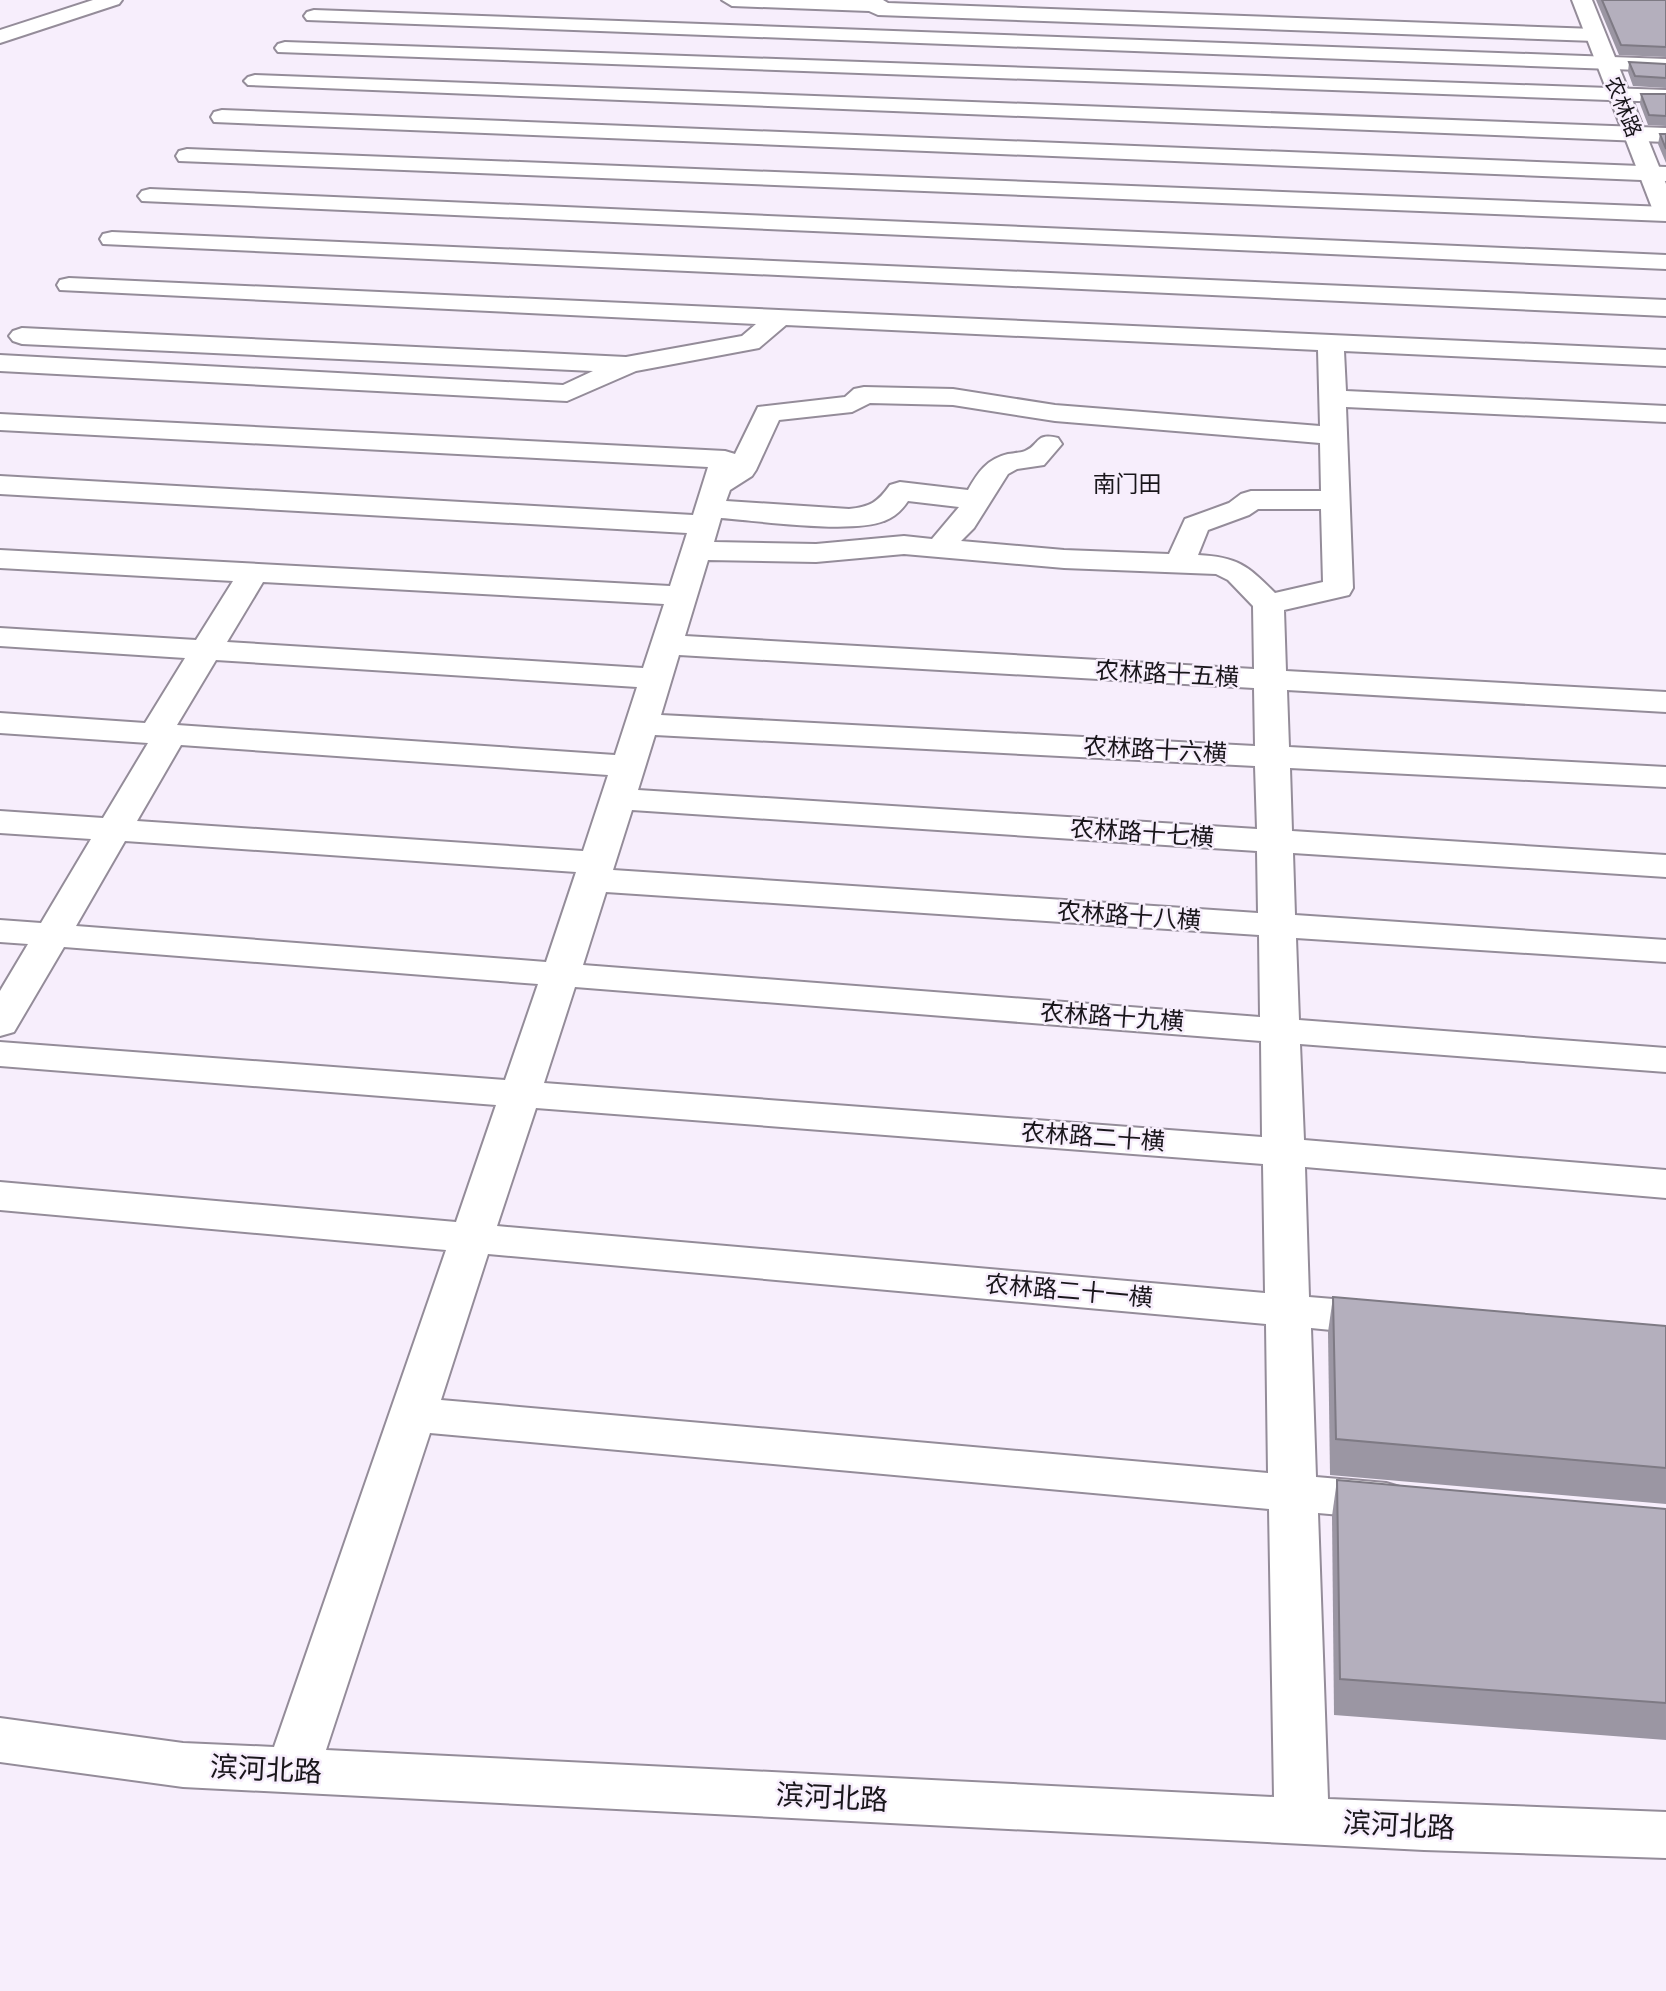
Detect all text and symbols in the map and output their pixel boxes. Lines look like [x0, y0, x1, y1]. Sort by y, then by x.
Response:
street label: 农林路 [1599, 73, 1648, 141]
district label: 南门田 [1093, 469, 1162, 498]
street label: 农林路十五横 [1094, 654, 1240, 693]
street label: 农林路十六横 [1082, 730, 1228, 769]
street label: 农林路十七横 [1069, 812, 1215, 853]
street label: 农林路十八横 [1056, 895, 1202, 936]
street label: 农林路十九横 [1039, 996, 1185, 1037]
street label: 农林路二十横 [1020, 1116, 1166, 1157]
street label: 农林路二十一横 [984, 1268, 1154, 1313]
street label: 滨河北路 [209, 1748, 323, 1790]
street label: 滨河北路 [775, 1776, 889, 1818]
street label: 滨河北路 [1342, 1804, 1456, 1846]

